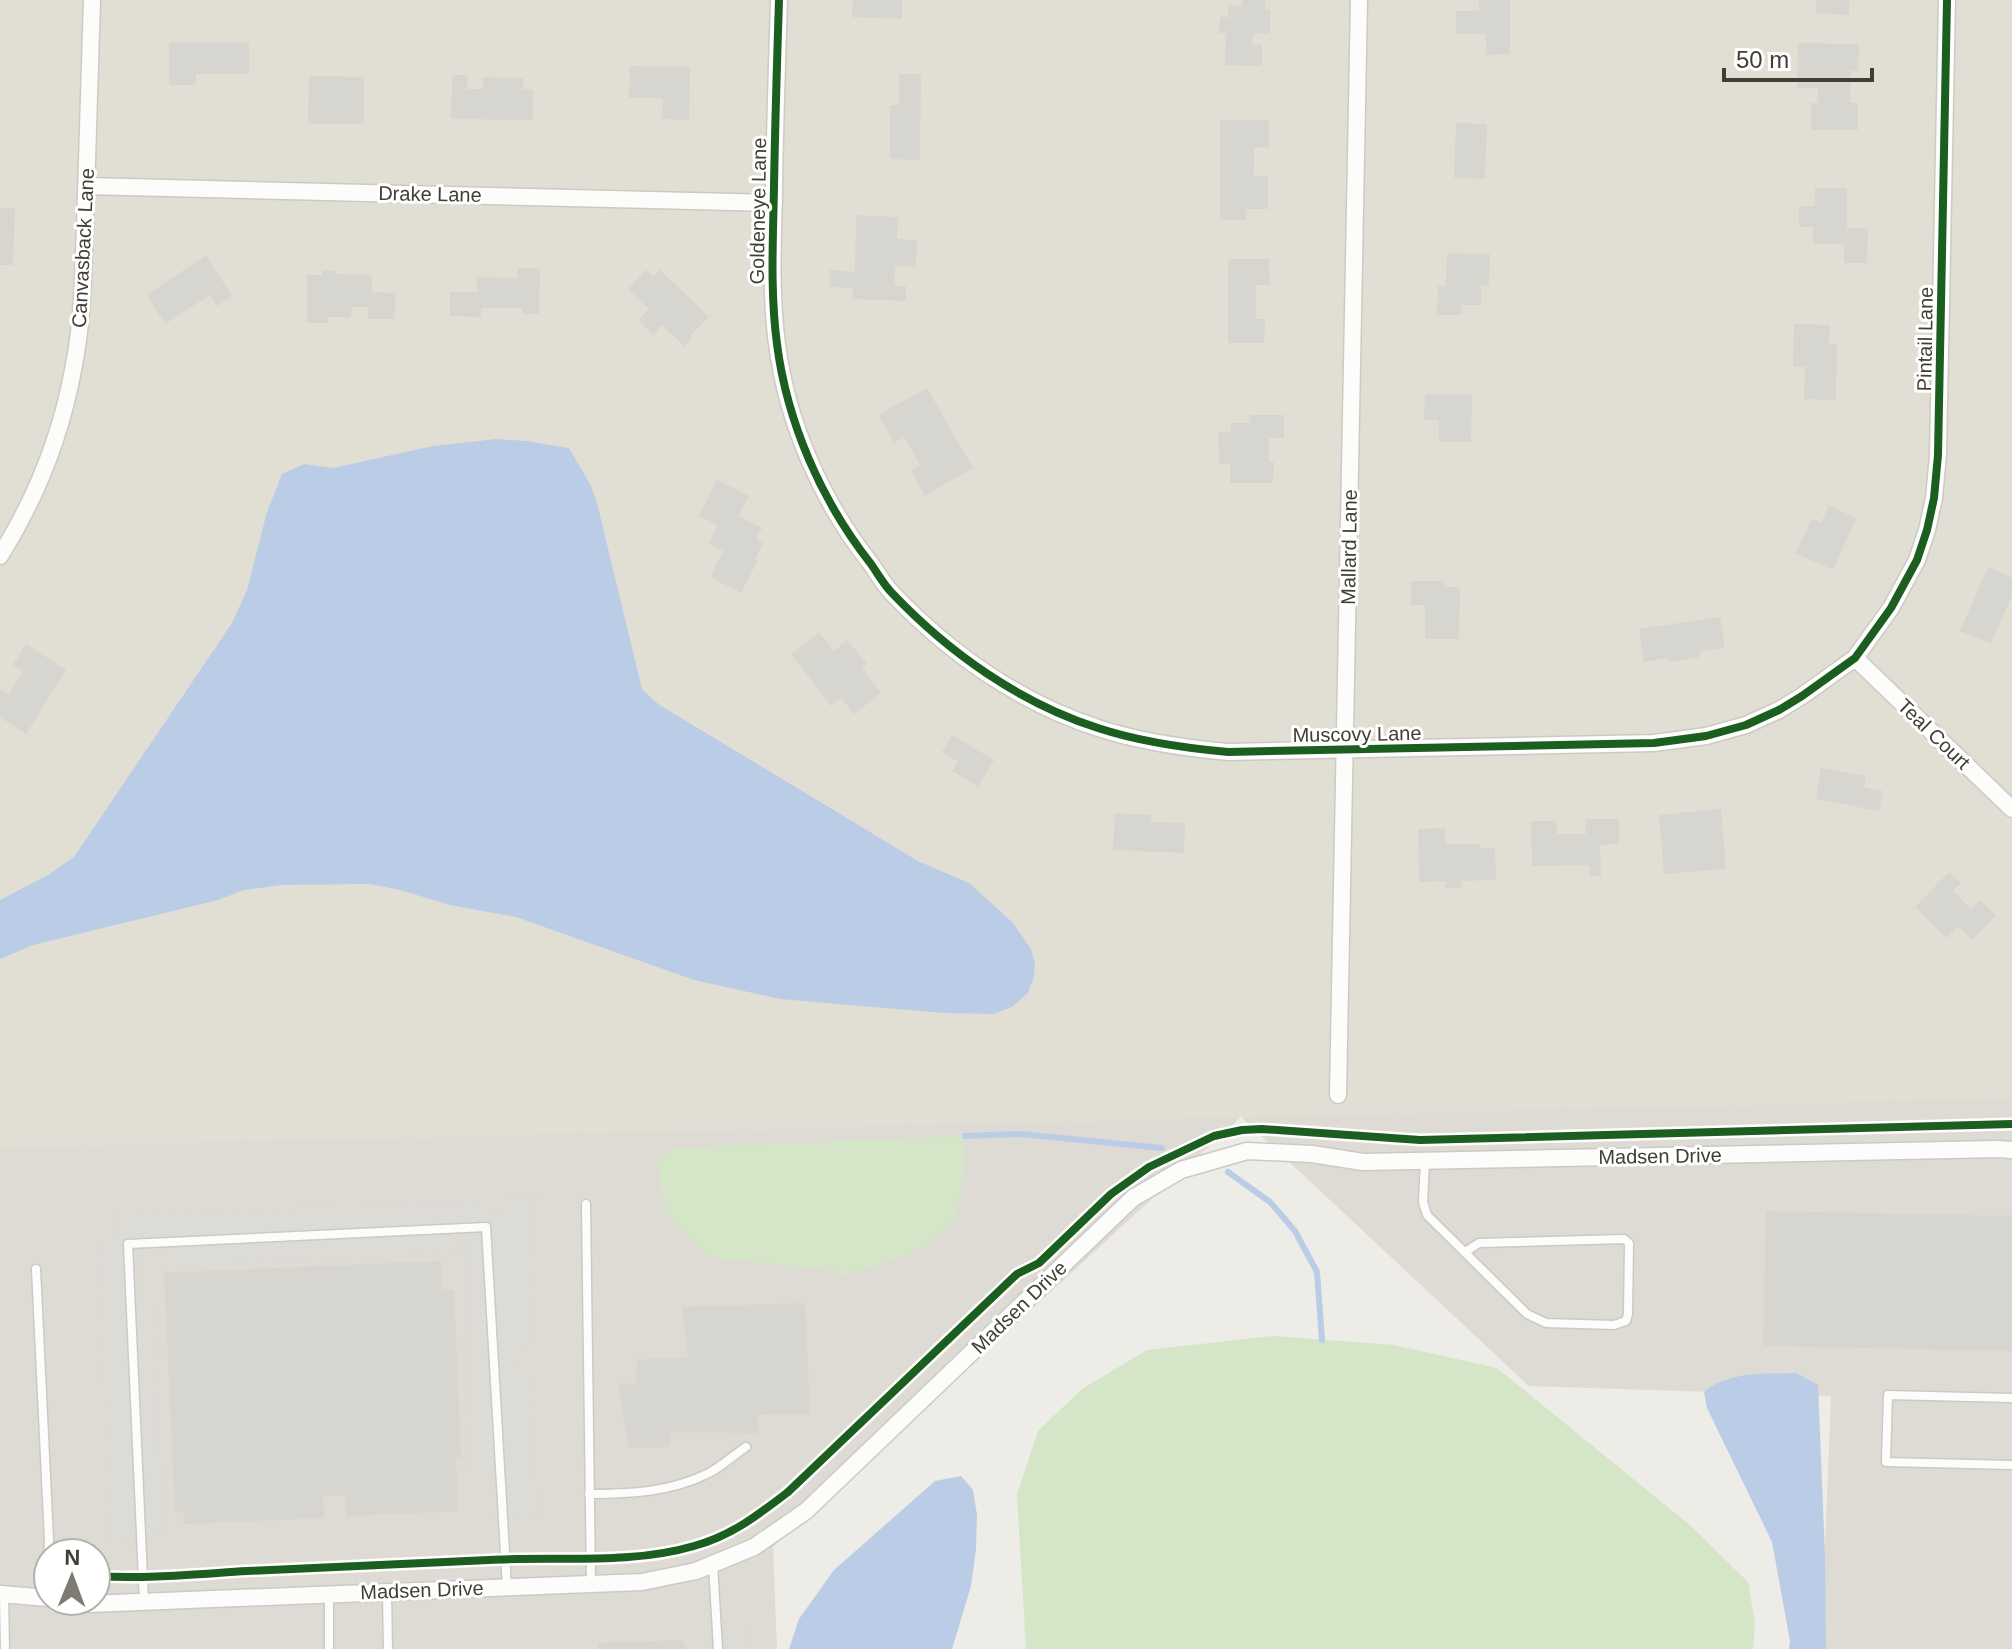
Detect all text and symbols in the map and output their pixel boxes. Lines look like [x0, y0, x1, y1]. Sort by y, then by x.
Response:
scale bar [1724, 32, 1872, 82]
text: 50 m [1736, 46, 1789, 73]
street label: Goldeneye Lane [746, 137, 770, 285]
street label: Canvasback Lane [68, 167, 98, 329]
street label: Drake Lane [378, 182, 482, 206]
street label: Pintail Lane [1913, 287, 1937, 391]
street label: Mallard Lane [1337, 489, 1361, 605]
street label: Teal Court [1894, 694, 1975, 774]
street label: Muscovy Lane [1292, 722, 1422, 746]
street label: Madsen Drive [1598, 1144, 1722, 1168]
street label: Madsen Drive [967, 1256, 1071, 1358]
north arrow [32, 1537, 112, 1617]
text: N [64, 1545, 81, 1570]
street label: Madsen Drive [360, 1577, 484, 1603]

